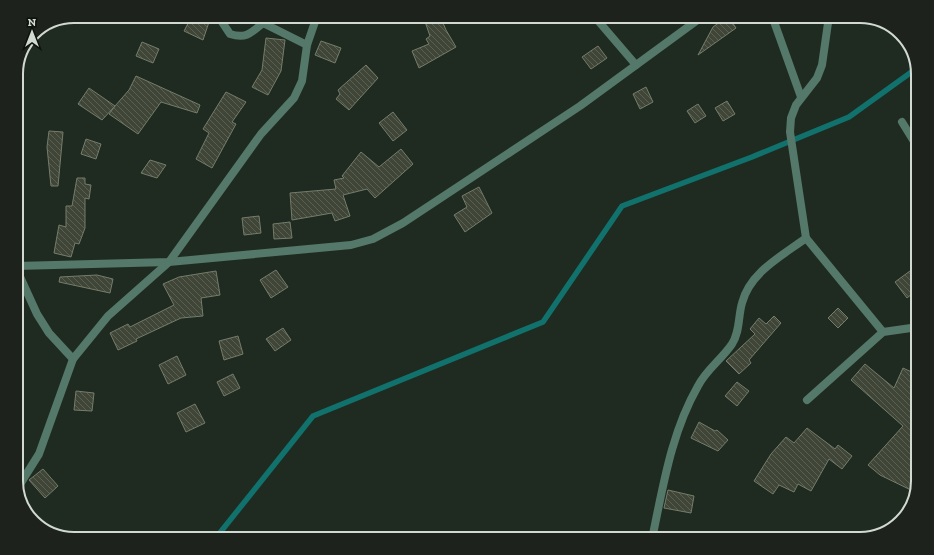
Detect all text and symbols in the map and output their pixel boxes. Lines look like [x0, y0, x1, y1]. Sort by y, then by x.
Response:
north arrow [12, 12, 52, 52]
text: N [28, 16, 37, 29]

